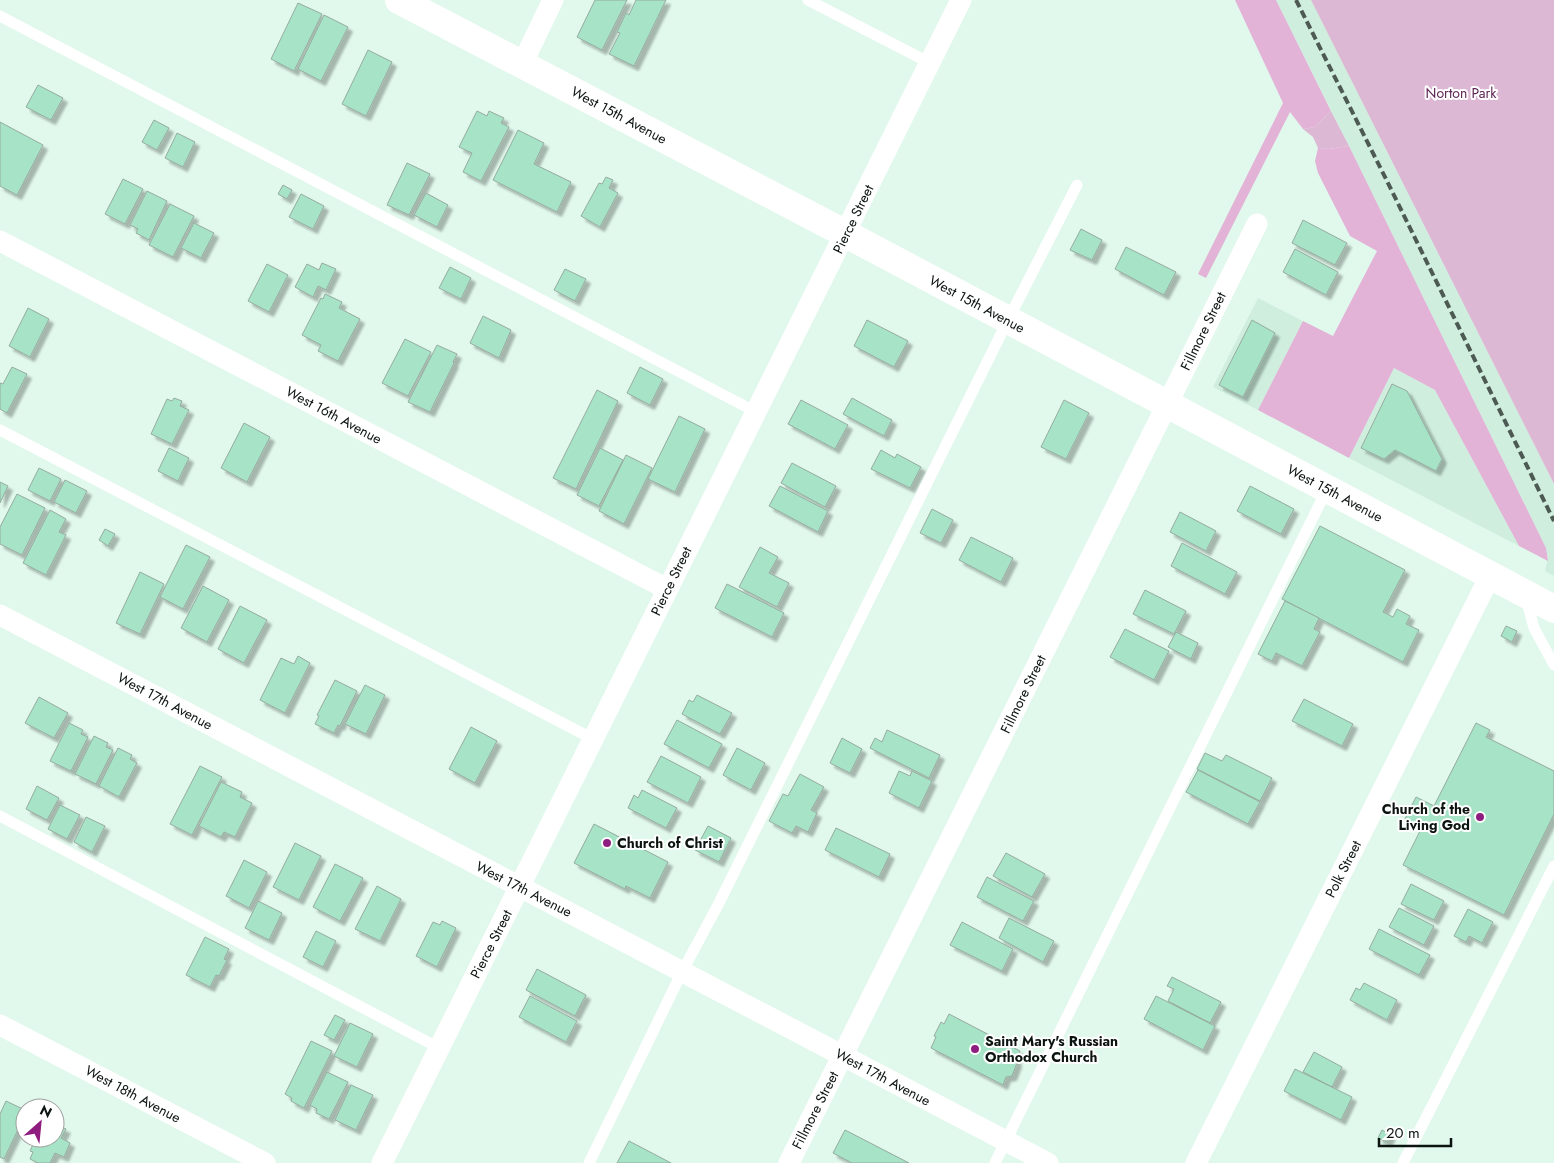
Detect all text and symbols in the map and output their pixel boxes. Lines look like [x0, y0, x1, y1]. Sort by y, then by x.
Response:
street label: West 15th Avenue [568, 81, 670, 149]
park label: Norton Park [1426, 83, 1497, 103]
street label: Pierce Street [828, 181, 879, 257]
street label: West 15th Avenue [926, 270, 1028, 338]
street label: Fillmore Street [1175, 288, 1231, 374]
street label: West 16th Avenue [282, 381, 386, 449]
street label: West 15th Avenue [1284, 459, 1386, 527]
street label: Pierce Street [646, 543, 697, 619]
street label: Fillmore Street [995, 651, 1051, 737]
street label: West 17th Avenue [114, 667, 216, 735]
place label: Church of the Living God [1382, 799, 1470, 835]
marker: Church of the Living God [1474, 811, 1486, 823]
place label: Church of Christ [617, 833, 724, 853]
street label: Polk Street [1320, 836, 1366, 901]
marker: Church of Christ [601, 837, 613, 849]
street label: West 17th Avenue [473, 856, 575, 922]
street label: Pierce Street [465, 906, 517, 982]
place label: Saint Mary's Russian Orthodox Church [985, 1031, 1118, 1067]
street label: West 17th Avenue [832, 1043, 934, 1111]
marker: Saint Mary's Russian Orthodox Church [969, 1043, 981, 1055]
street label: West 18th Avenue [82, 1060, 184, 1128]
street label: Fillmore Street [787, 1067, 844, 1152]
north arrow [15, 1098, 65, 1148]
text: N [36, 1100, 55, 1123]
scale bar [1379, 1116, 1452, 1148]
text: 20 m [1386, 1122, 1420, 1144]

